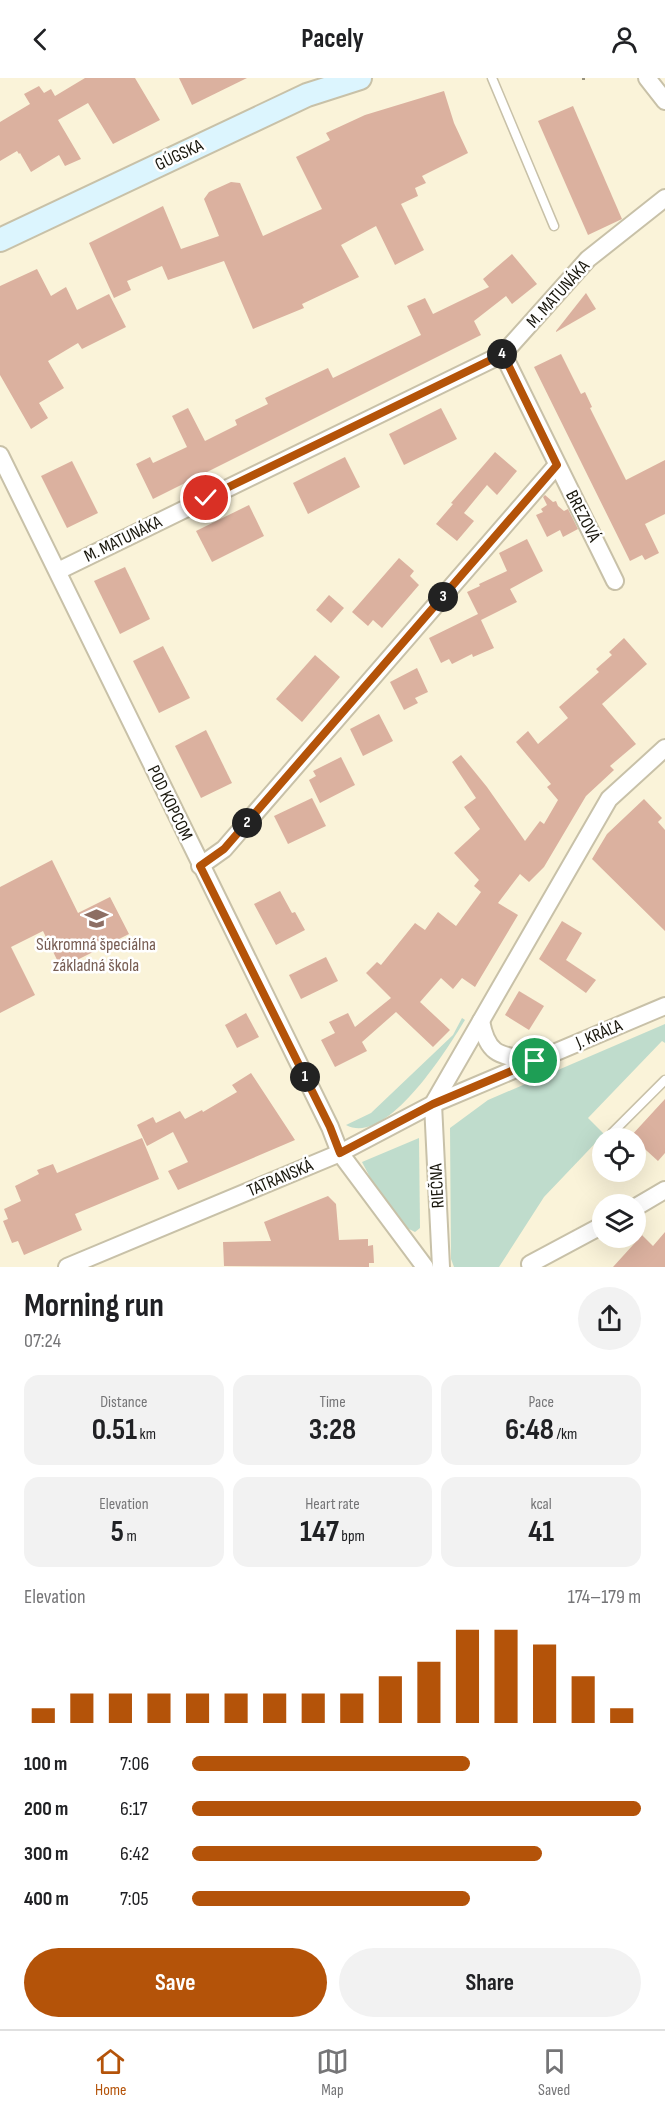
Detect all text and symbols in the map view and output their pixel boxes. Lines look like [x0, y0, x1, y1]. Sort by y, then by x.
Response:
icon: back [24, 23, 57, 56]
text: Pacely [301, 23, 364, 55]
icon: person [608, 23, 641, 56]
street label: GÚGSKA [152, 135, 207, 175]
street label: M. MATUNÁKA [522, 256, 594, 332]
pin: 4 [487, 339, 517, 369]
text: 4 [498, 344, 506, 363]
pin [180, 472, 231, 523]
icon: check [189, 481, 222, 514]
street label: BREZOVÁ [561, 487, 605, 546]
street label: M. MATUNÁKA [81, 511, 165, 567]
pin: 3 [428, 582, 458, 612]
text: 3 [439, 587, 447, 606]
street label: POD KOPCOM [143, 762, 197, 844]
pin: 2 [232, 808, 262, 838]
text: 2 [243, 813, 251, 832]
school or university icon: Súkromná špeciálna základná škola [83, 905, 109, 931]
place label: Súkromná špeciálna základná škola [36, 934, 156, 976]
street label: J. KRÁĽA [572, 1015, 626, 1053]
pin [509, 1035, 560, 1086]
icon: arrive [518, 1044, 551, 1077]
pin: 1 [290, 1062, 320, 1092]
text: 1 [302, 1067, 308, 1086]
map controls [592, 1128, 646, 1248]
button: locate [592, 1128, 646, 1182]
street label: TATRANSKÁ [244, 1155, 316, 1201]
street label: RIEČNA [425, 1163, 449, 1209]
button: layers [592, 1194, 646, 1248]
text: Morning run [24, 1286, 164, 1326]
button: share [578, 1287, 641, 1350]
text: 07:24 [24, 1329, 61, 1353]
text: Distance [100, 1393, 147, 1412]
text: Time [319, 1393, 346, 1412]
text: Pace [528, 1393, 554, 1412]
text: 0.51 [92, 1412, 137, 1448]
text: 3:28 [309, 1412, 356, 1448]
text: 6:48 [505, 1412, 554, 1448]
text: km [137, 1425, 156, 1444]
text: /km [554, 1425, 577, 1444]
text: Elevation [99, 1495, 149, 1514]
text: Heart rate [305, 1495, 360, 1514]
text: kcal [531, 1495, 552, 1514]
text: 5 [111, 1514, 124, 1550]
text: 147 [300, 1514, 339, 1550]
text: 41 [528, 1514, 554, 1550]
text: m [124, 1527, 137, 1546]
text: bpm [339, 1527, 365, 1546]
text: Elevation [24, 1585, 86, 1609]
text: 174–179 m [568, 1585, 641, 1609]
text: 100 m [24, 1752, 67, 1776]
text: 7:06 [120, 1752, 149, 1776]
text: 200 m [24, 1797, 68, 1821]
text: 6:17 [120, 1797, 148, 1821]
text: 300 m [24, 1842, 68, 1866]
text: 6:42 [120, 1842, 149, 1866]
text: 400 m [24, 1887, 69, 1911]
text: 7:05 [120, 1887, 149, 1911]
button: Save [24, 1948, 327, 2017]
button: Share [339, 1948, 641, 2017]
tab: Home [94, 2045, 127, 2100]
tab: Map [316, 2045, 349, 2100]
tab: Saved [538, 2045, 571, 2100]

